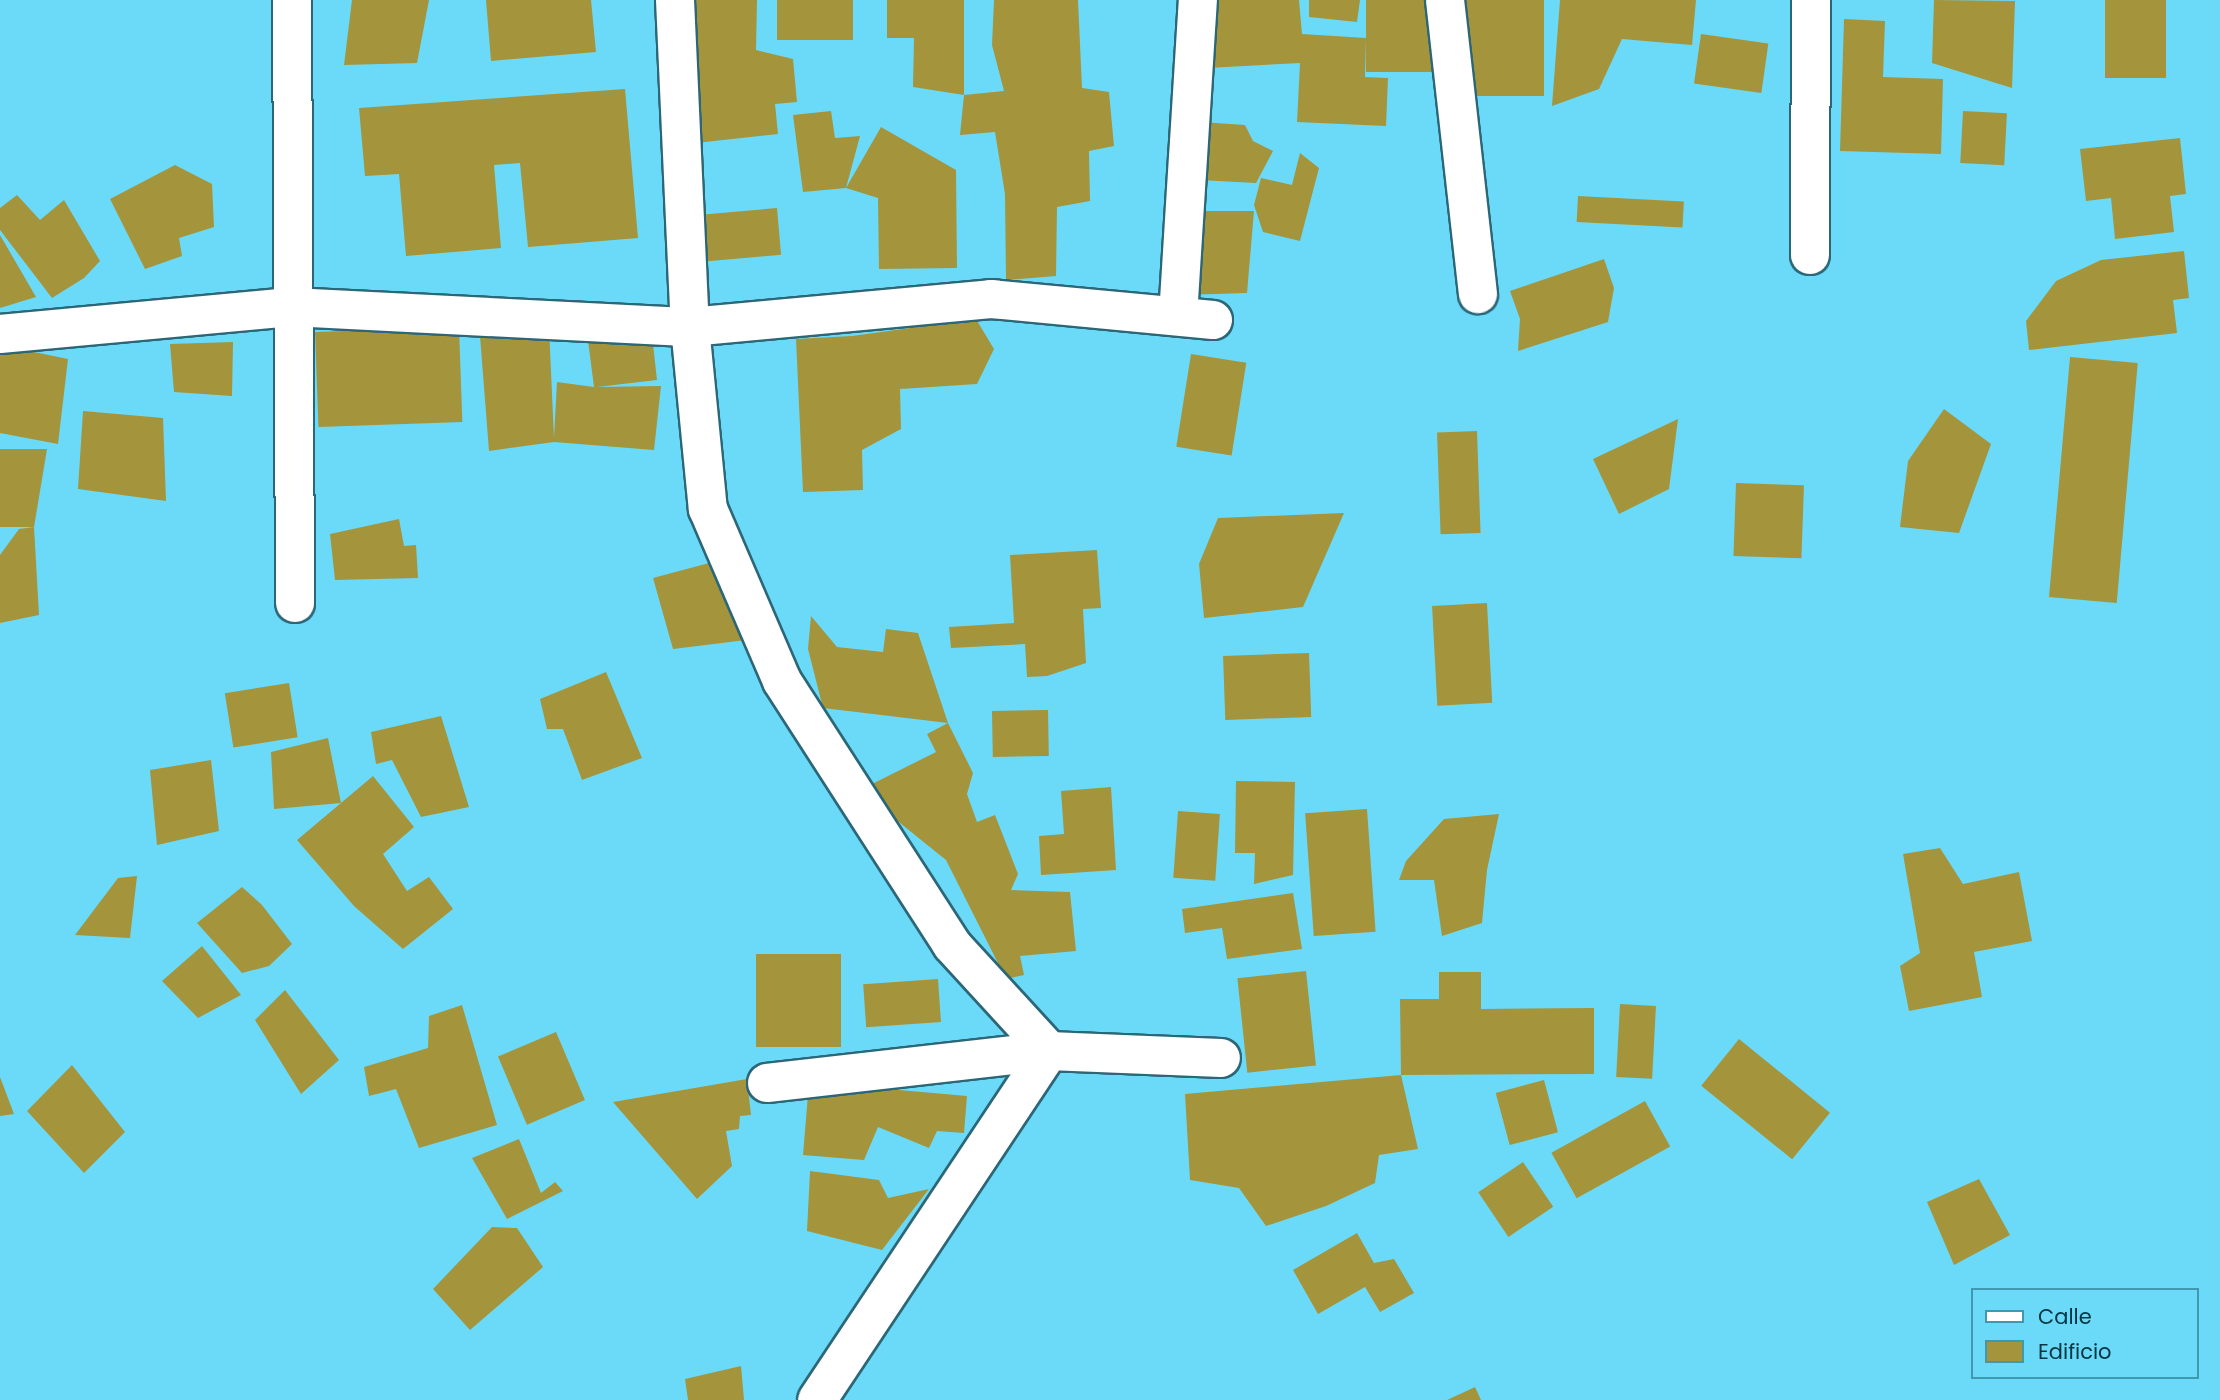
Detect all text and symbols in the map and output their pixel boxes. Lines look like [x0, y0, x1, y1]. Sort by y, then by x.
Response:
legend [1972, 1288, 2199, 1379]
text: Calle [2038, 1302, 2092, 1331]
text: Edificio [2038, 1337, 2112, 1366]

